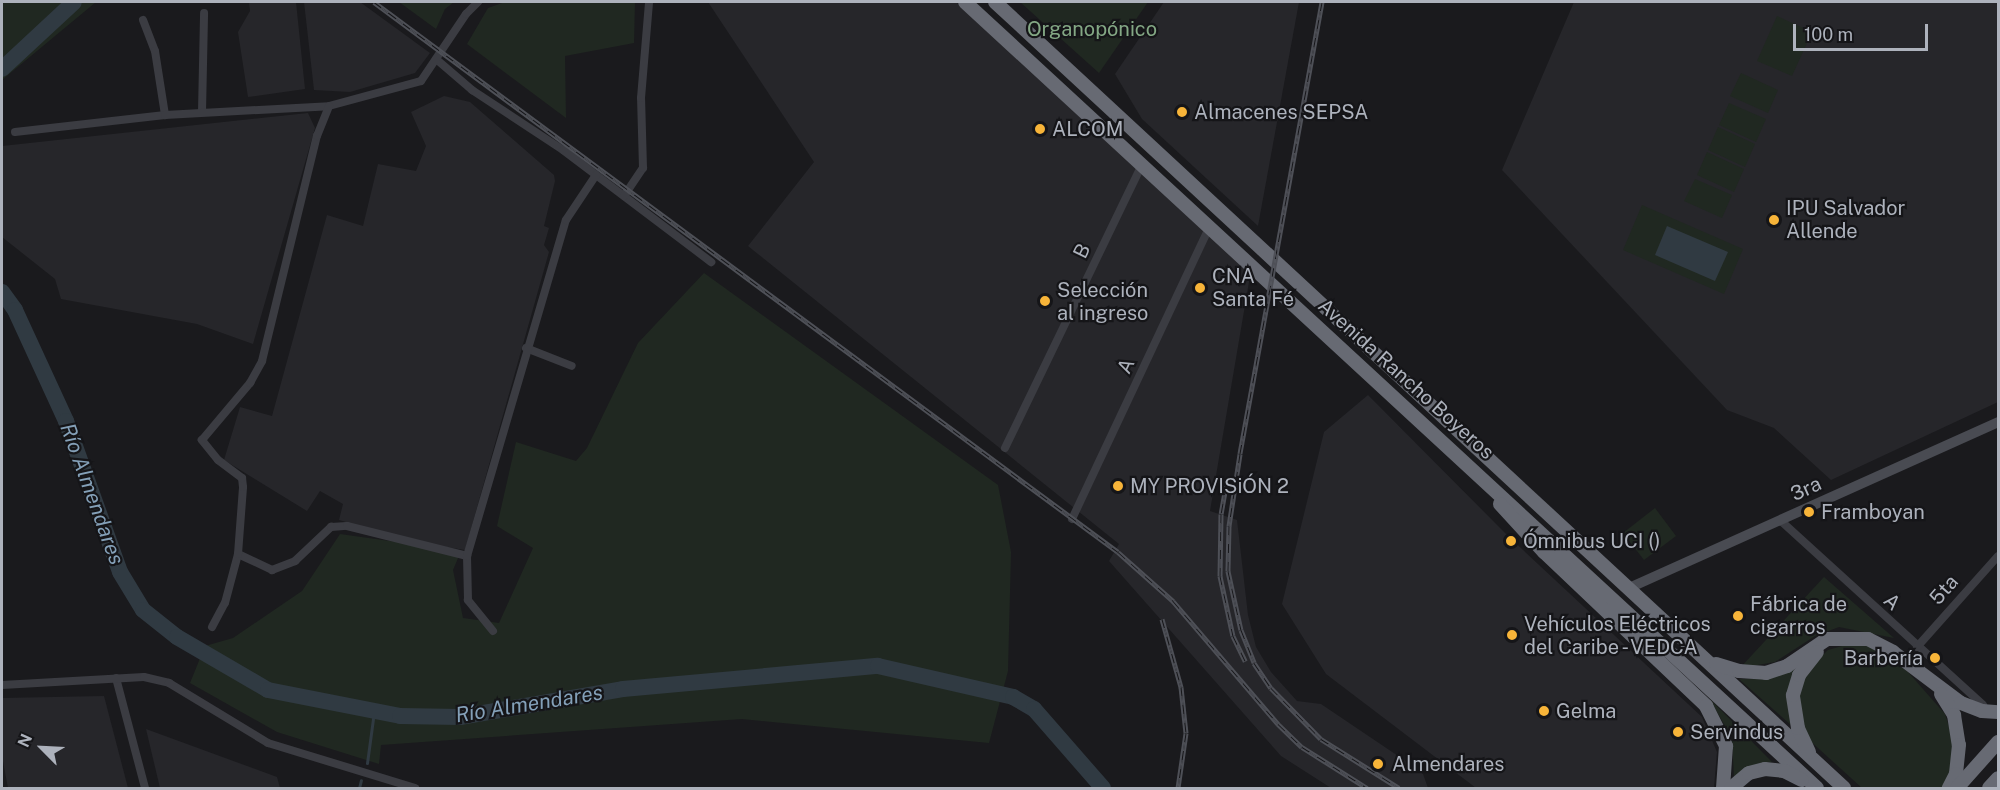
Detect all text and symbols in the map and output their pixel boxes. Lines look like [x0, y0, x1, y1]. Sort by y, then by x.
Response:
scale bar [1796, 12, 1931, 50]
park label: Organopónico [1027, 17, 1157, 41]
text: 100 m [1804, 24, 1853, 45]
place label: Almacenes SEPSA [1194, 100, 1369, 124]
marker: Almacenes SEPSA [1175, 105, 1189, 119]
place label: ALCOM [1052, 117, 1124, 141]
marker: ALCOM [1033, 122, 1047, 136]
place label: IPU Salvador Allende [1786, 196, 1905, 243]
marker: IPU Salvador Allende [1767, 213, 1781, 227]
street label: B [1068, 240, 1096, 262]
place label: CNA Santa Fé [1212, 264, 1294, 311]
place label: Selección al ingreso [1057, 278, 1148, 325]
marker: CNA Santa Fé [1193, 281, 1207, 295]
marker: Selección al ingreso [1038, 294, 1052, 308]
street label: Avenida Rancho Boyeros [1313, 294, 1499, 464]
street label: A [1112, 354, 1140, 378]
water label: Río Almendares [55, 420, 129, 568]
street label: 3ra [1787, 472, 1825, 506]
place label: MY PROVISiÓN 2 [1130, 474, 1289, 498]
marker: MY PROVISiÓN 2 [1111, 479, 1125, 493]
place label: Framboyan [1821, 500, 1925, 524]
marker: Framboyan [1802, 505, 1816, 519]
place label: Ómnibus UCI () [1523, 529, 1660, 553]
marker: Ómnibus UCI () [1504, 534, 1518, 548]
street label: 5ta [1925, 570, 1963, 610]
street label: A [1879, 588, 1905, 616]
place label: Fábrica de cigarros [1750, 592, 1847, 639]
marker: Fábrica de cigarros [1731, 609, 1745, 623]
place label: Vehículos Eléctricos del Caribe - VEDCA [1524, 612, 1711, 659]
marker: Vehículos Eléctricos del Caribe - VEDCA [1505, 628, 1519, 642]
place label: Barbería [1844, 646, 1923, 670]
marker: Barbería [1928, 651, 1942, 665]
water label: Río Almendares [454, 680, 604, 728]
place label: Gelma [1556, 699, 1616, 723]
marker: Gelma [1537, 704, 1551, 718]
north arrow [12, 718, 72, 778]
place label: Servindus [1690, 720, 1783, 744]
marker: Servindus [1671, 725, 1685, 739]
text: N [14, 731, 36, 750]
place label: Almendares [1392, 752, 1504, 776]
marker: Almendares [1369, 755, 1387, 773]

